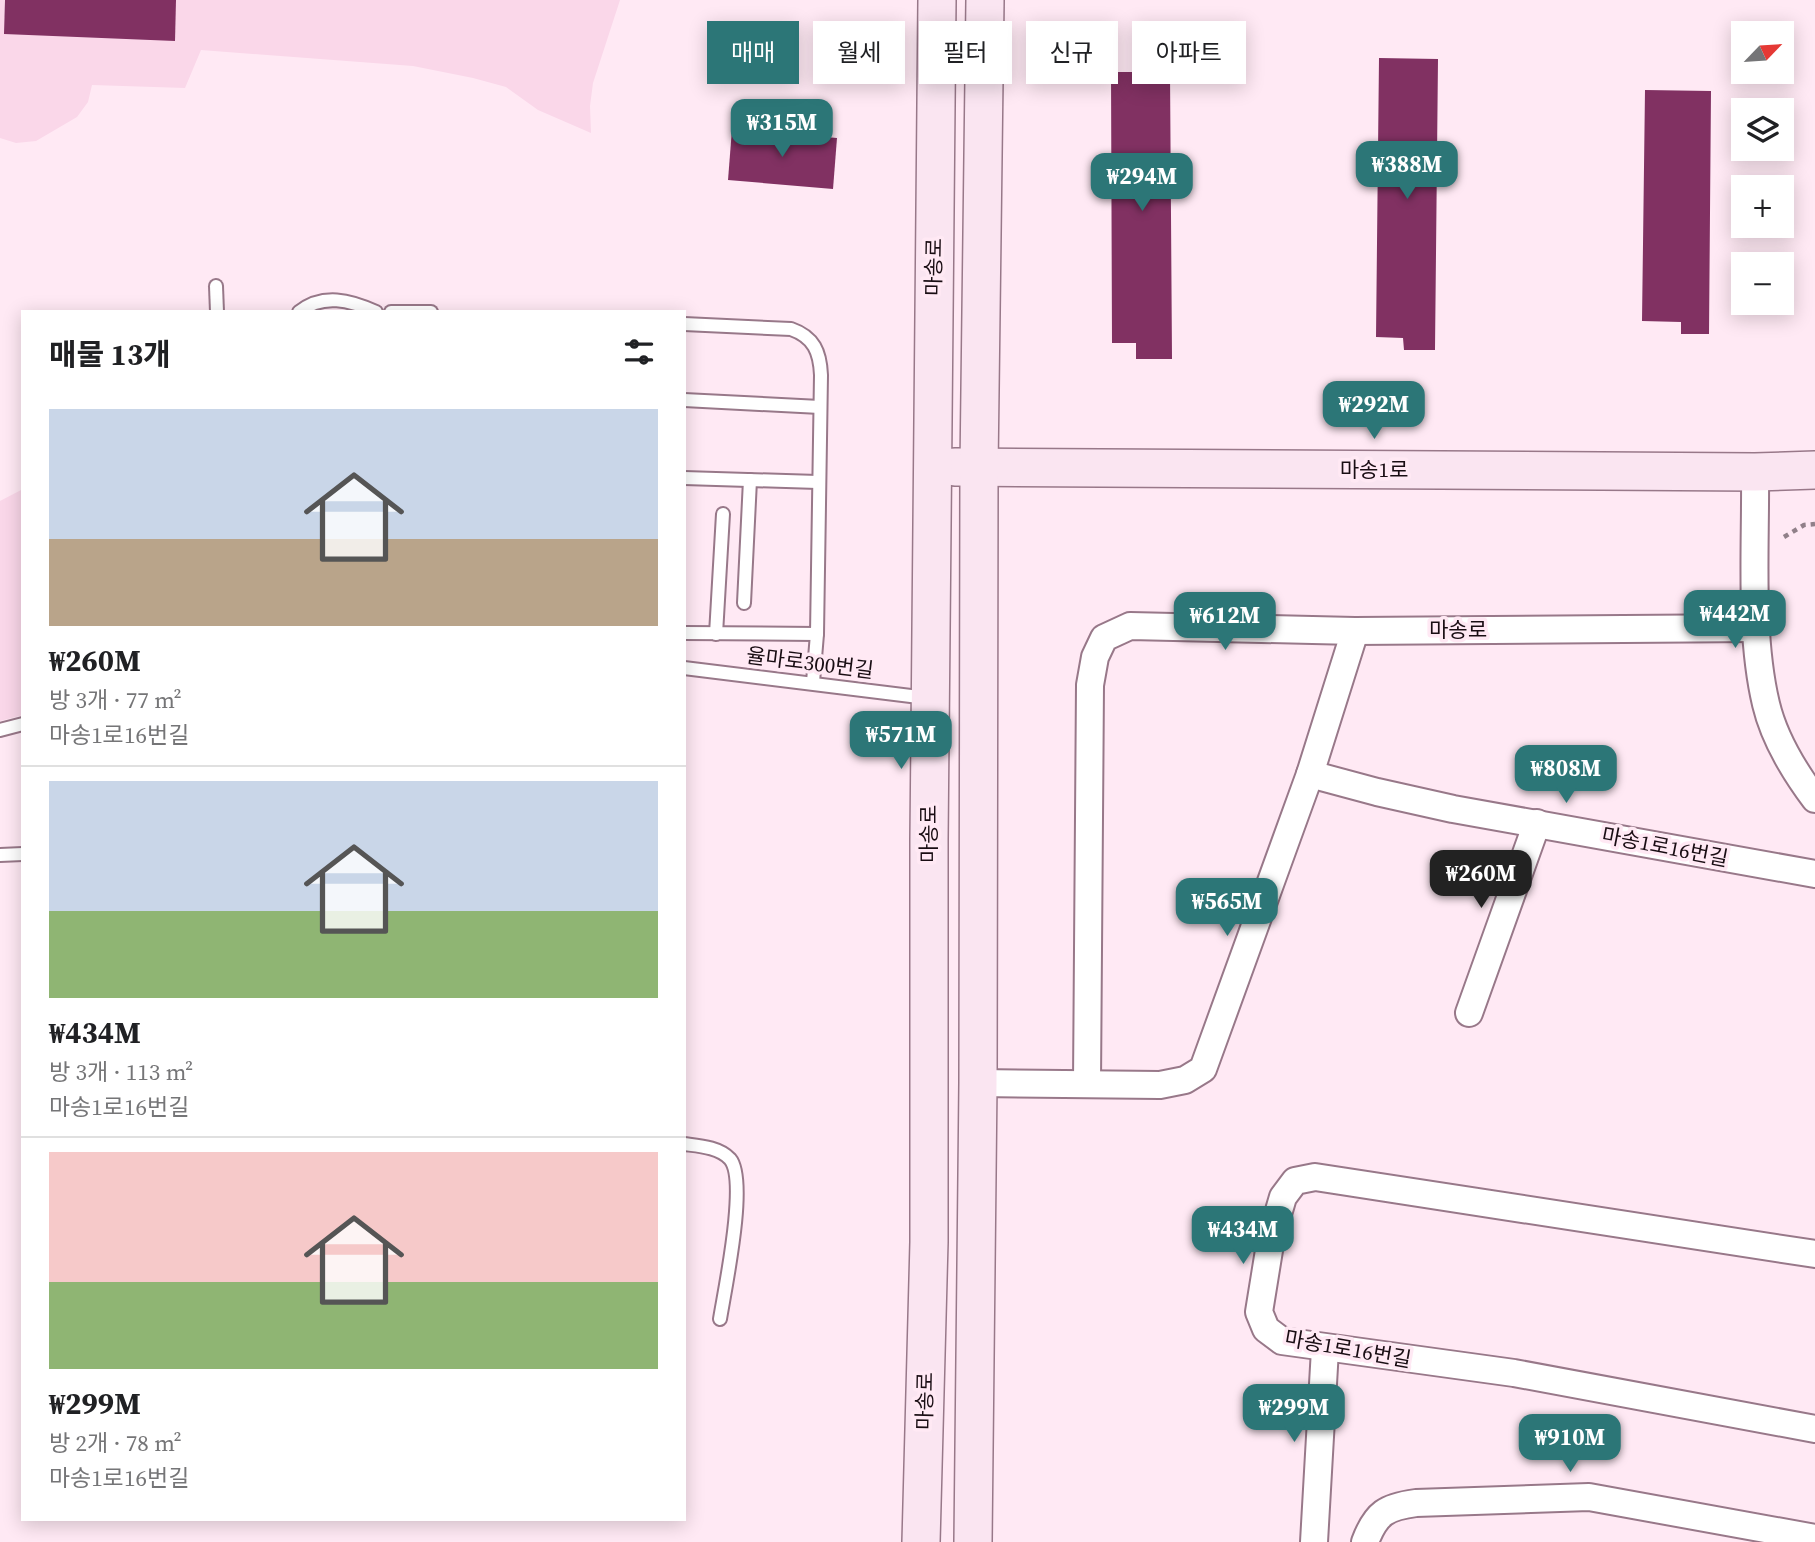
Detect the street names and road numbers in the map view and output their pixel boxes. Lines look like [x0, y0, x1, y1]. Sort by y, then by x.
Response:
street label: 마송로 [918, 238, 949, 296]
street label: 마송1로 [1340, 455, 1408, 484]
street label: 마송로 [1429, 615, 1487, 644]
street label: 율마로300번길 [745, 640, 875, 685]
street label: 마송로 [914, 805, 943, 863]
street label: 마송1로16번길 [1599, 820, 1731, 873]
street label: 마송1로16번길 [1282, 1323, 1414, 1374]
street label: 마송로 [909, 1372, 940, 1430]

